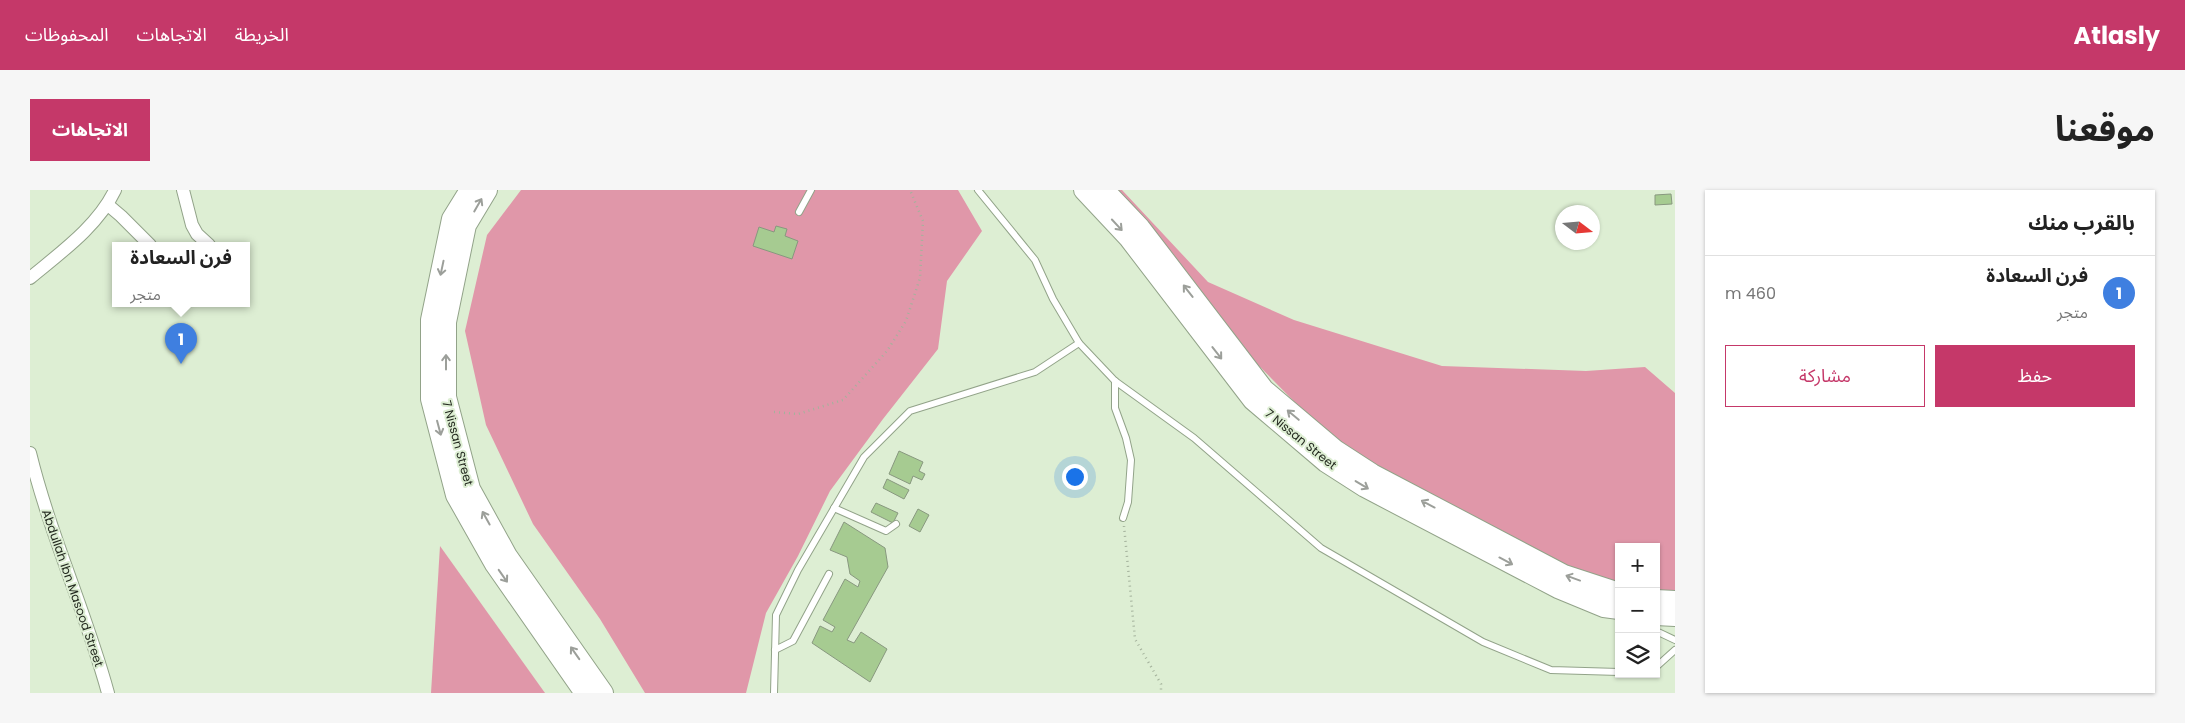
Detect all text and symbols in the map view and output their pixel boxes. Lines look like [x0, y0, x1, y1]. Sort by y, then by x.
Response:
text: Atlasly [2074, 19, 2160, 52]
text: المحفوظات [25, 22, 109, 47]
text: الاتجاهات [137, 22, 207, 47]
text: الخريطة [235, 22, 289, 47]
button: الاتجاهات [30, 99, 150, 161]
text: موقعنا [2055, 104, 2155, 153]
one-way arrow [473, 199, 483, 213]
north arrow [1555, 205, 1600, 250]
text: بالقرب منك [2028, 208, 2135, 237]
one-way arrow [1111, 219, 1123, 232]
popup [112, 242, 250, 307]
text: فرن السعادة [130, 244, 232, 271]
one-way arrow [437, 260, 446, 276]
text: فرن السعادة [1986, 262, 2088, 289]
text: 460 m [1725, 282, 1776, 305]
text: 1 [2116, 282, 2122, 305]
text: متجر [130, 283, 161, 306]
one-way arrow [1183, 285, 1194, 298]
text: متجر [2057, 301, 2088, 324]
pin: 1 [165, 323, 197, 364]
button: مشاركة [1725, 345, 1925, 407]
button: حفظ [1935, 345, 2135, 407]
one-way arrow [1212, 346, 1223, 359]
one-way arrow [441, 355, 451, 371]
street label: 7 Nissan Street [438, 398, 478, 488]
street label: 7 Nissan Street [1262, 405, 1340, 473]
one-way arrow [1287, 409, 1300, 420]
one-way arrow [435, 420, 444, 436]
your location [1062, 464, 1088, 490]
one-way arrow [1355, 480, 1369, 490]
one-way arrow [1421, 499, 1436, 508]
street label: Abdullah Ibn Masood Street [38, 507, 108, 669]
one-way arrow [480, 511, 490, 525]
map controls [1615, 543, 1660, 678]
button: + [1615, 543, 1660, 588]
one-way arrow [1498, 557, 1513, 566]
one-way arrow [498, 569, 508, 583]
one-way arrow [1565, 573, 1581, 582]
button: − [1615, 588, 1660, 633]
button: layers [1615, 633, 1660, 678]
one-way arrow [570, 646, 580, 660]

